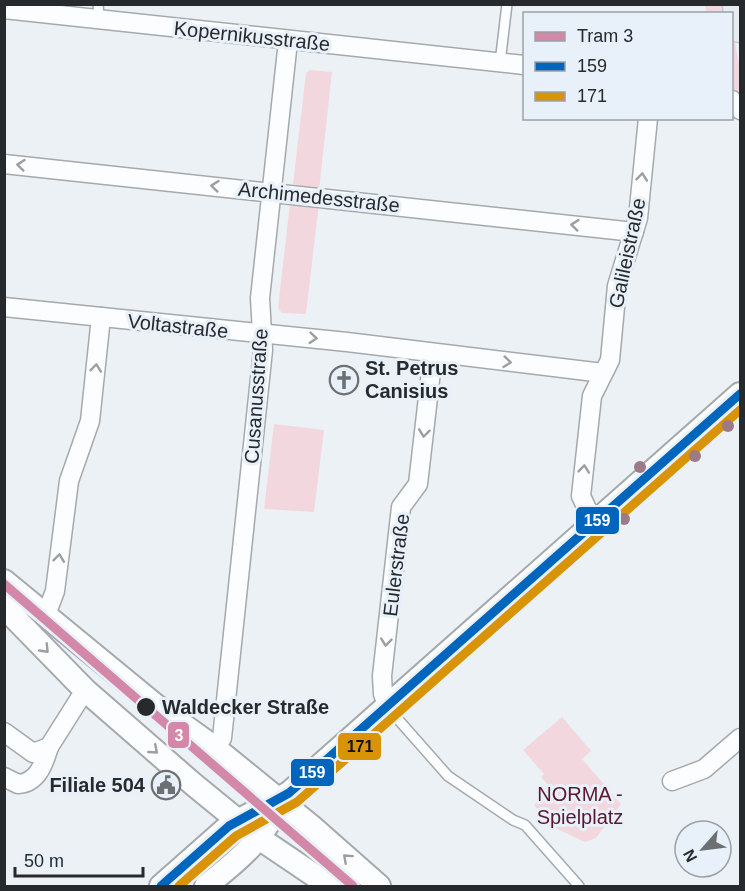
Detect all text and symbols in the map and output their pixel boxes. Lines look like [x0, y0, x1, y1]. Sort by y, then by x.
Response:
legend [523, 12, 733, 120]
street label: Kopernikusstraße [173, 17, 331, 55]
text: Tram 3 [577, 26, 633, 46]
text: 159 [577, 56, 607, 76]
text: 171 [577, 86, 607, 106]
one-way arrow [16, 159, 25, 172]
one-way arrow [635, 173, 648, 182]
street label: Archimedesstraße [237, 178, 401, 216]
one-way arrow [210, 180, 219, 193]
street label: Galileistraße [605, 196, 649, 310]
one-way arrow [571, 220, 580, 232]
street label: Voltastraße [127, 310, 229, 342]
street label: Cusanusstraße [240, 328, 272, 464]
one-way arrow [309, 331, 318, 344]
one-way arrow [502, 356, 511, 368]
place label: St. Petrus Canisius [365, 357, 458, 402]
one-way arrow [89, 363, 102, 373]
church icon: St. Petrus Canisius [328, 364, 360, 396]
one-way arrow [418, 429, 431, 438]
one-way arrow [577, 464, 590, 473]
line badge: 159 [575, 506, 620, 535]
street label: Eulerstraße [379, 512, 413, 618]
text: 159 [584, 512, 610, 529]
one-way arrow [52, 554, 65, 563]
one-way arrow [380, 638, 393, 647]
one-way arrow [37, 642, 48, 653]
marker: Waldecker Straße [135, 696, 157, 718]
place label: Waldecker Straße [162, 696, 329, 718]
line badge: 3 [167, 721, 190, 749]
text: 3 [175, 727, 184, 744]
line badge: 171 [337, 732, 382, 761]
text: 171 [347, 738, 373, 755]
one-way arrow [147, 743, 158, 754]
line badge: 159 [290, 758, 335, 787]
text: 159 [299, 764, 325, 781]
public building icon: Filiale 504 [150, 769, 182, 801]
place label: Filiale 504 [49, 774, 146, 796]
park label: NORMA - Spielplatz [537, 783, 623, 828]
north arrow [673, 819, 733, 879]
scale bar [15, 840, 142, 878]
text: N [680, 847, 700, 865]
text: 50 m [24, 851, 64, 871]
one-way arrow [343, 854, 354, 865]

